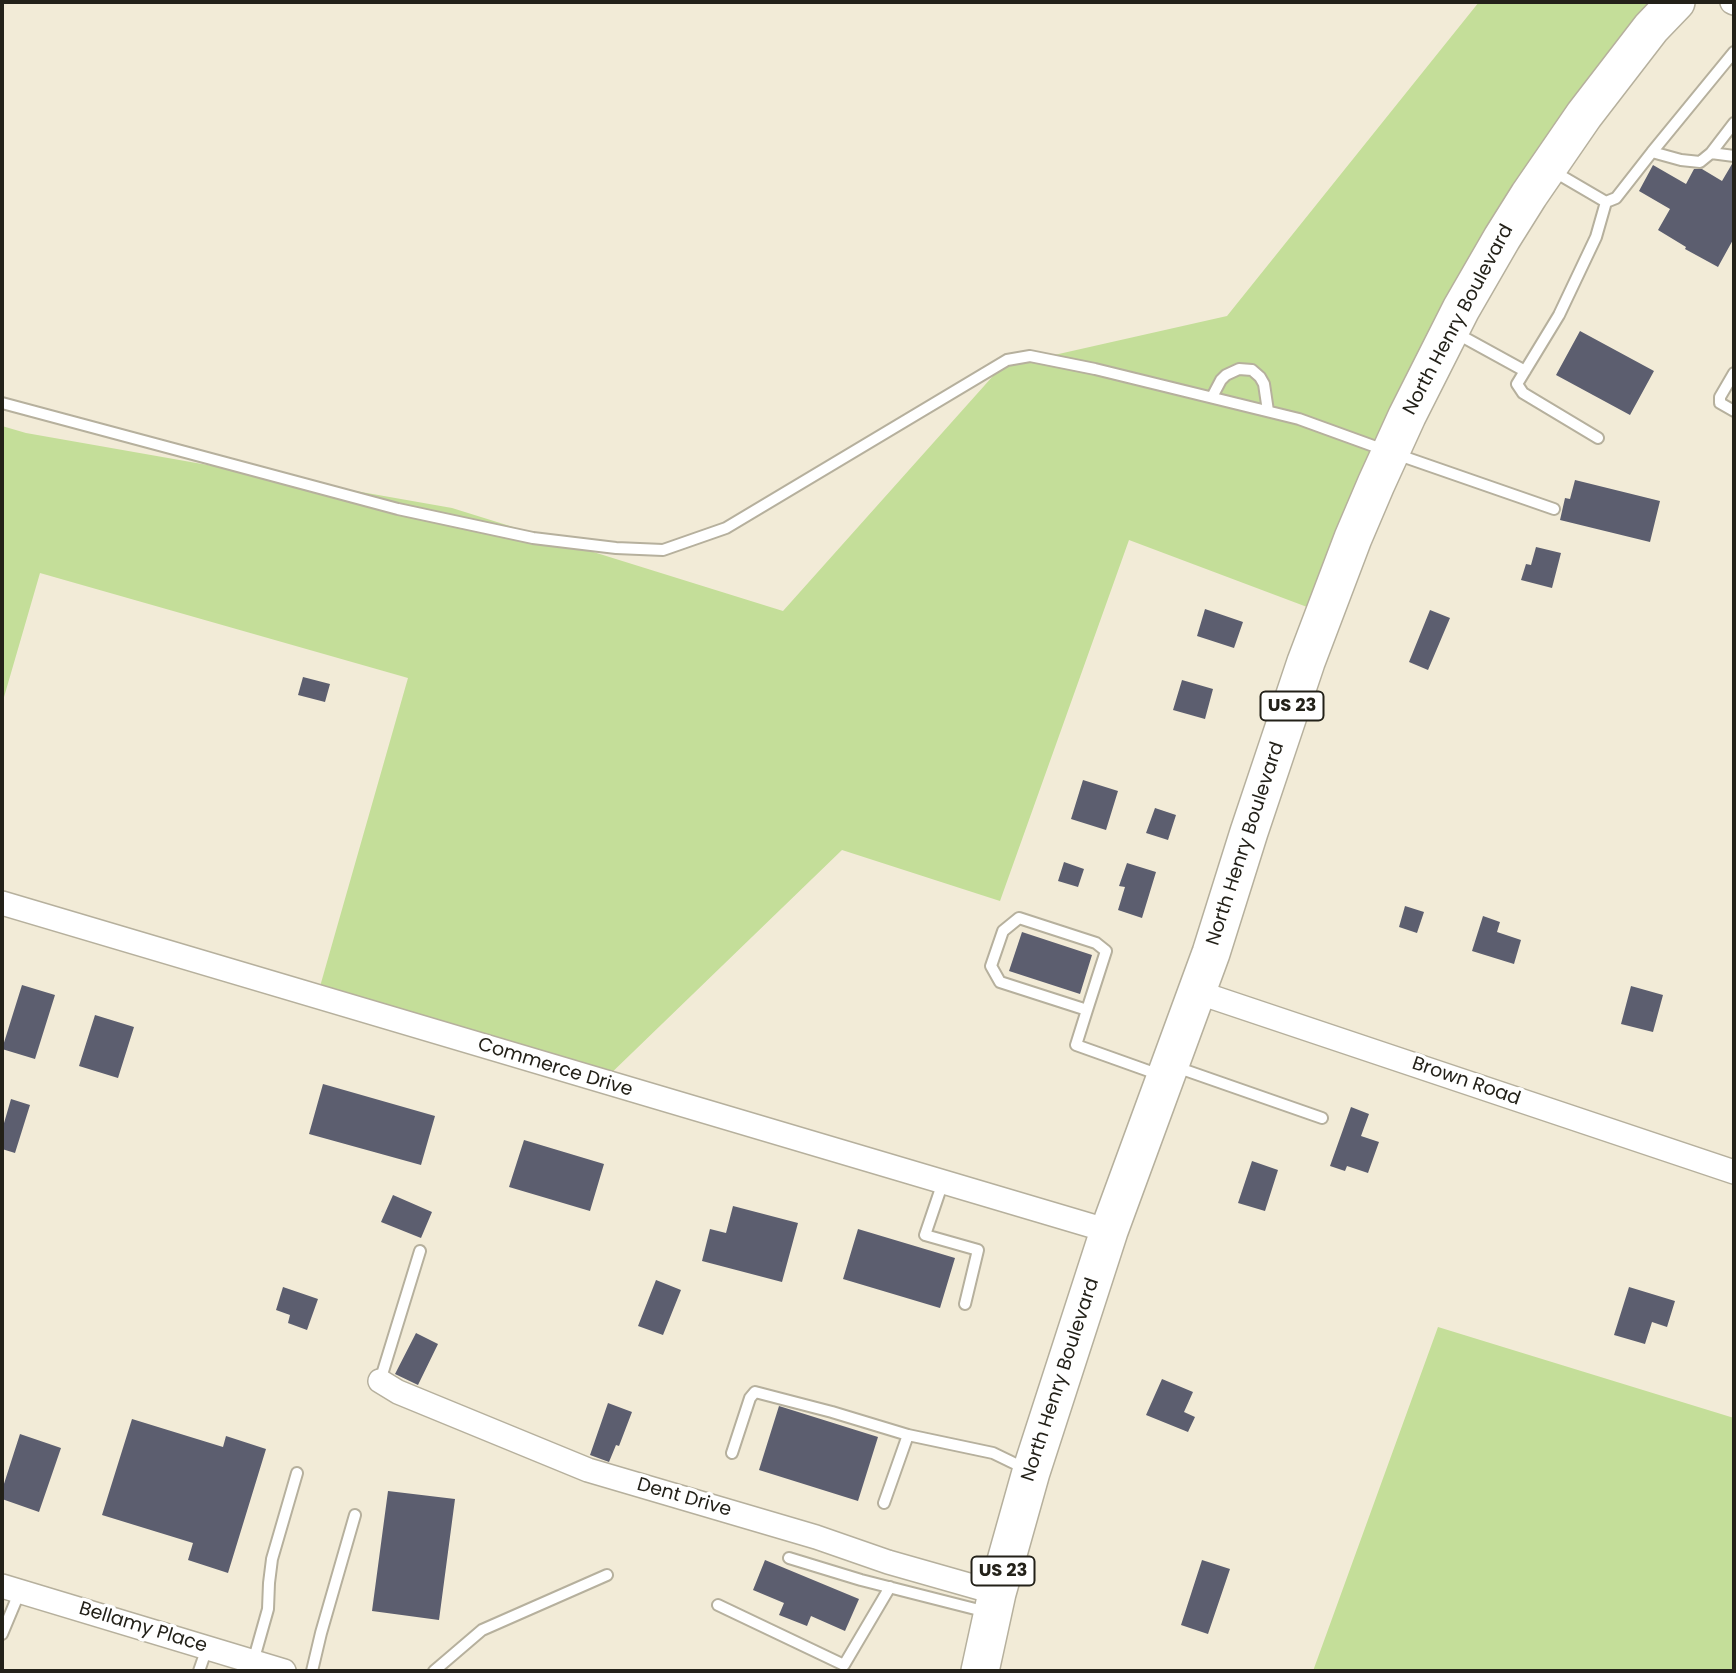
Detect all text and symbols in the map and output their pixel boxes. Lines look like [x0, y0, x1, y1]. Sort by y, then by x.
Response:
street label: North Henry Boulevard [1399, 221, 1519, 419]
road number: US 23 [1260, 692, 1324, 720]
street label: North Henry Boulevard [1202, 739, 1290, 949]
street label: Commerce Drive [475, 1034, 635, 1102]
street label: Brown Road [1409, 1053, 1523, 1111]
street label: North Henry Boulevard [1017, 1275, 1105, 1485]
street label: Dent Drive [634, 1474, 734, 1522]
road number: US 23 [972, 1556, 1034, 1586]
street label: Bellamy Place [76, 1598, 210, 1658]

